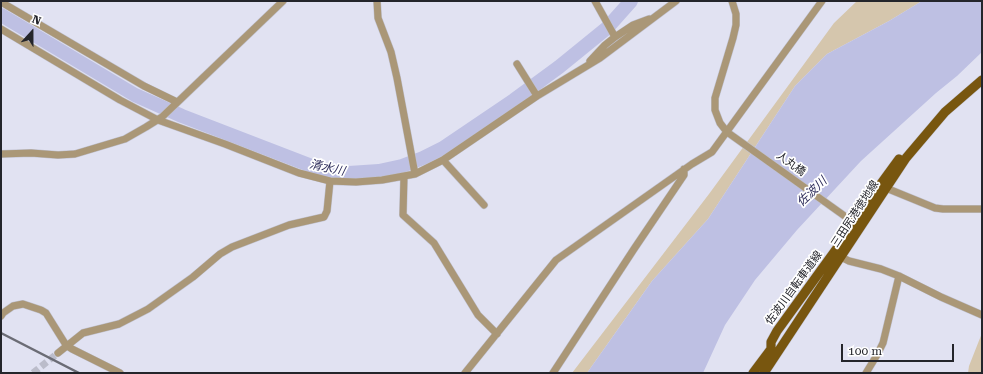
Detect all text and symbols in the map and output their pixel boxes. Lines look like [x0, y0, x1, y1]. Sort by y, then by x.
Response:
north arrow [12, 12, 52, 52]
text: N [30, 13, 43, 28]
street label: 人丸橋 [774, 149, 808, 179]
water label: 清水川 [308, 157, 346, 179]
water label: 佐波川 [794, 174, 830, 210]
street label: 三田尻港徳地線 [828, 178, 882, 250]
street label: 佐波川自転車道線 [763, 249, 825, 327]
scale bar [843, 336, 956, 362]
text: 100 m [848, 344, 882, 358]

